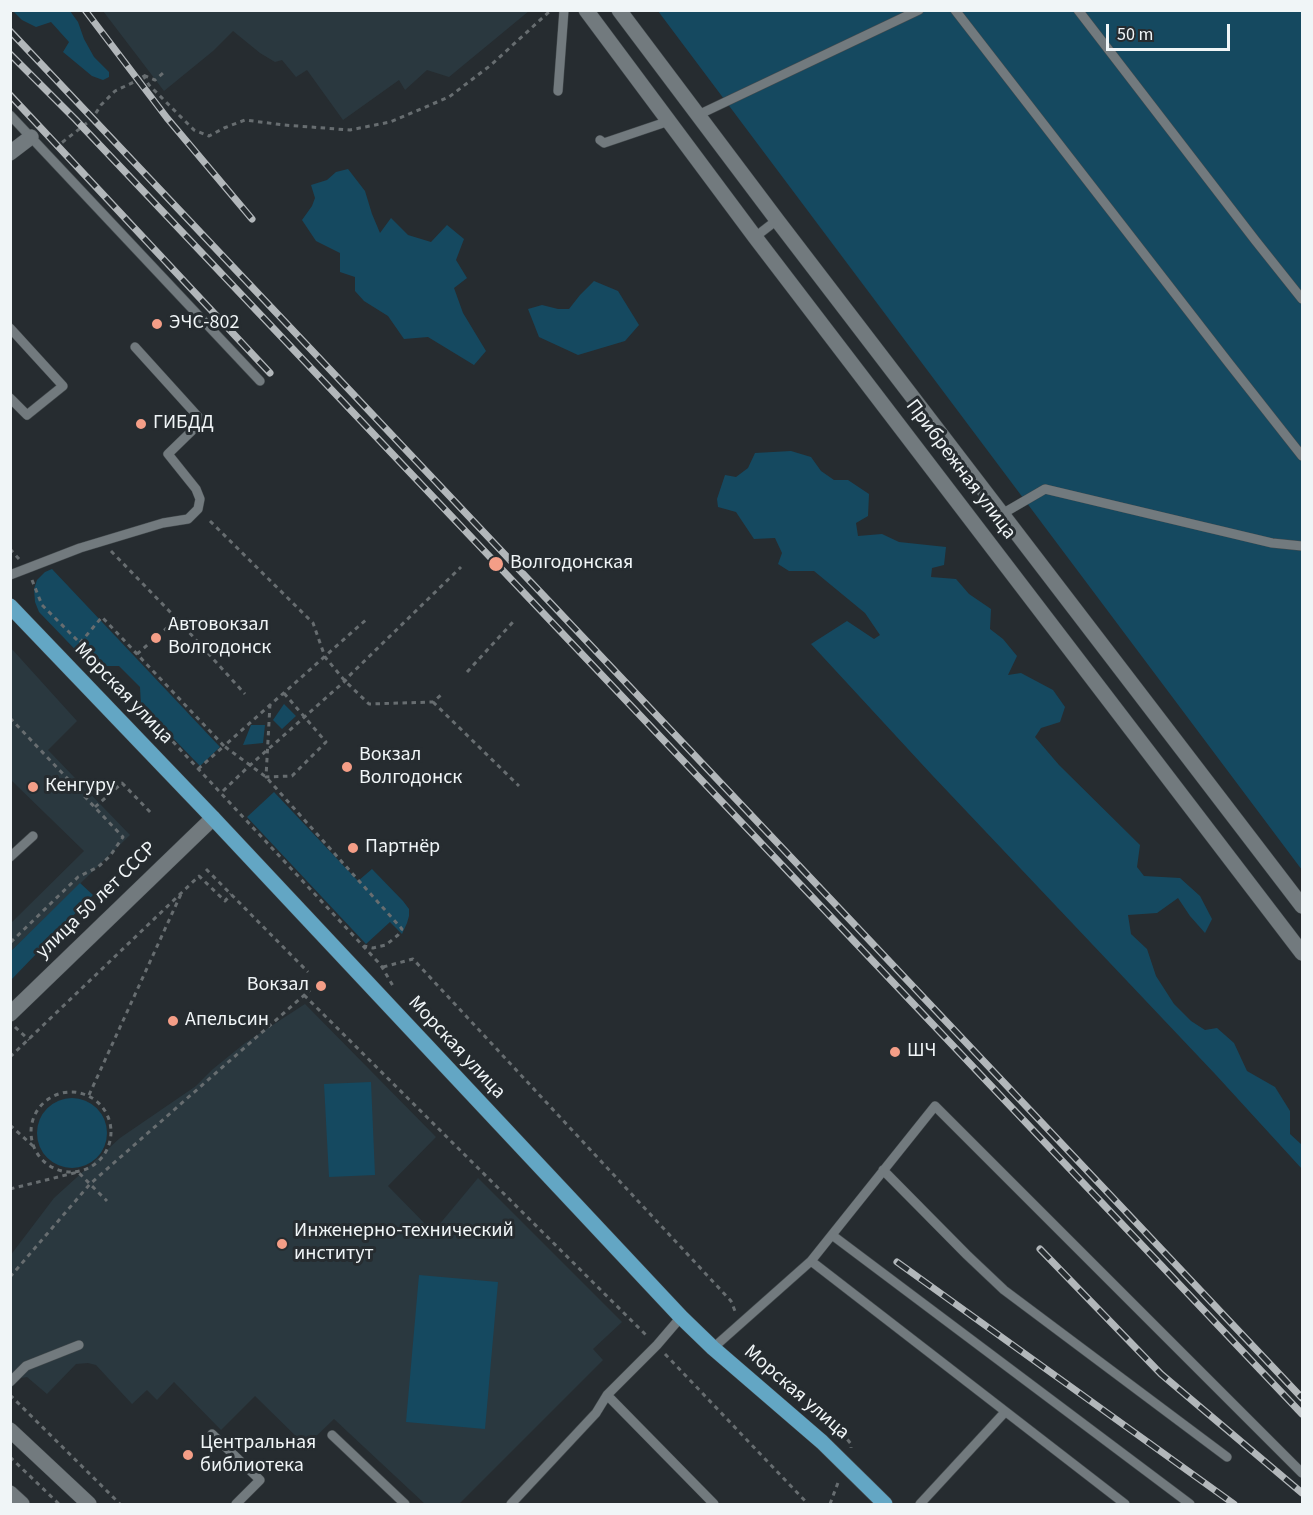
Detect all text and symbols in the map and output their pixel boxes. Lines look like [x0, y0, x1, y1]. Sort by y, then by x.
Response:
scale bar [1109, 12, 1234, 50]
text: 50 m [1117, 22, 1153, 47]
place label: ЭЧС-802 [169, 312, 239, 336]
marker: ЭЧС-802 [150, 317, 164, 331]
street label: Прибрежная улица [900, 395, 1020, 545]
place label: ГИБДД [153, 412, 214, 436]
marker: ГИБДД [134, 417, 148, 431]
place label: Волгодонская [510, 552, 633, 576]
marker: Волгодонская [487, 555, 505, 573]
place label: Автовокзал Волгодонск [168, 614, 271, 661]
marker: Автовокзал Волгодонск [149, 631, 163, 645]
street label: Морская улица [68, 638, 178, 750]
place label: Вокзал Волгодонск [359, 744, 462, 791]
marker: Вокзал Волгодонск [340, 760, 354, 774]
place label: Кенгуру [45, 775, 115, 799]
marker: Кенгуру [26, 780, 40, 794]
place label: Партнёр [365, 836, 440, 860]
street label: улица 50 лет СССР [32, 837, 162, 965]
marker: Партнёр [346, 841, 360, 855]
place label: Вокзал [247, 974, 309, 998]
marker: Вокзал [314, 979, 328, 993]
street label: Морская улица [402, 992, 510, 1104]
place label: Апельсин [185, 1009, 269, 1033]
marker: Апельсин [166, 1014, 180, 1028]
place label: ШЧ [907, 1040, 936, 1064]
marker: ШЧ [888, 1045, 902, 1059]
place label: Инженерно-технический институт [294, 1220, 514, 1267]
marker: Инженерно-технический институт [275, 1237, 289, 1251]
street label: Морская улица [738, 1341, 854, 1445]
place label: Центральная библиотека [200, 1432, 316, 1479]
marker: Центральная библиотека [181, 1448, 195, 1462]

